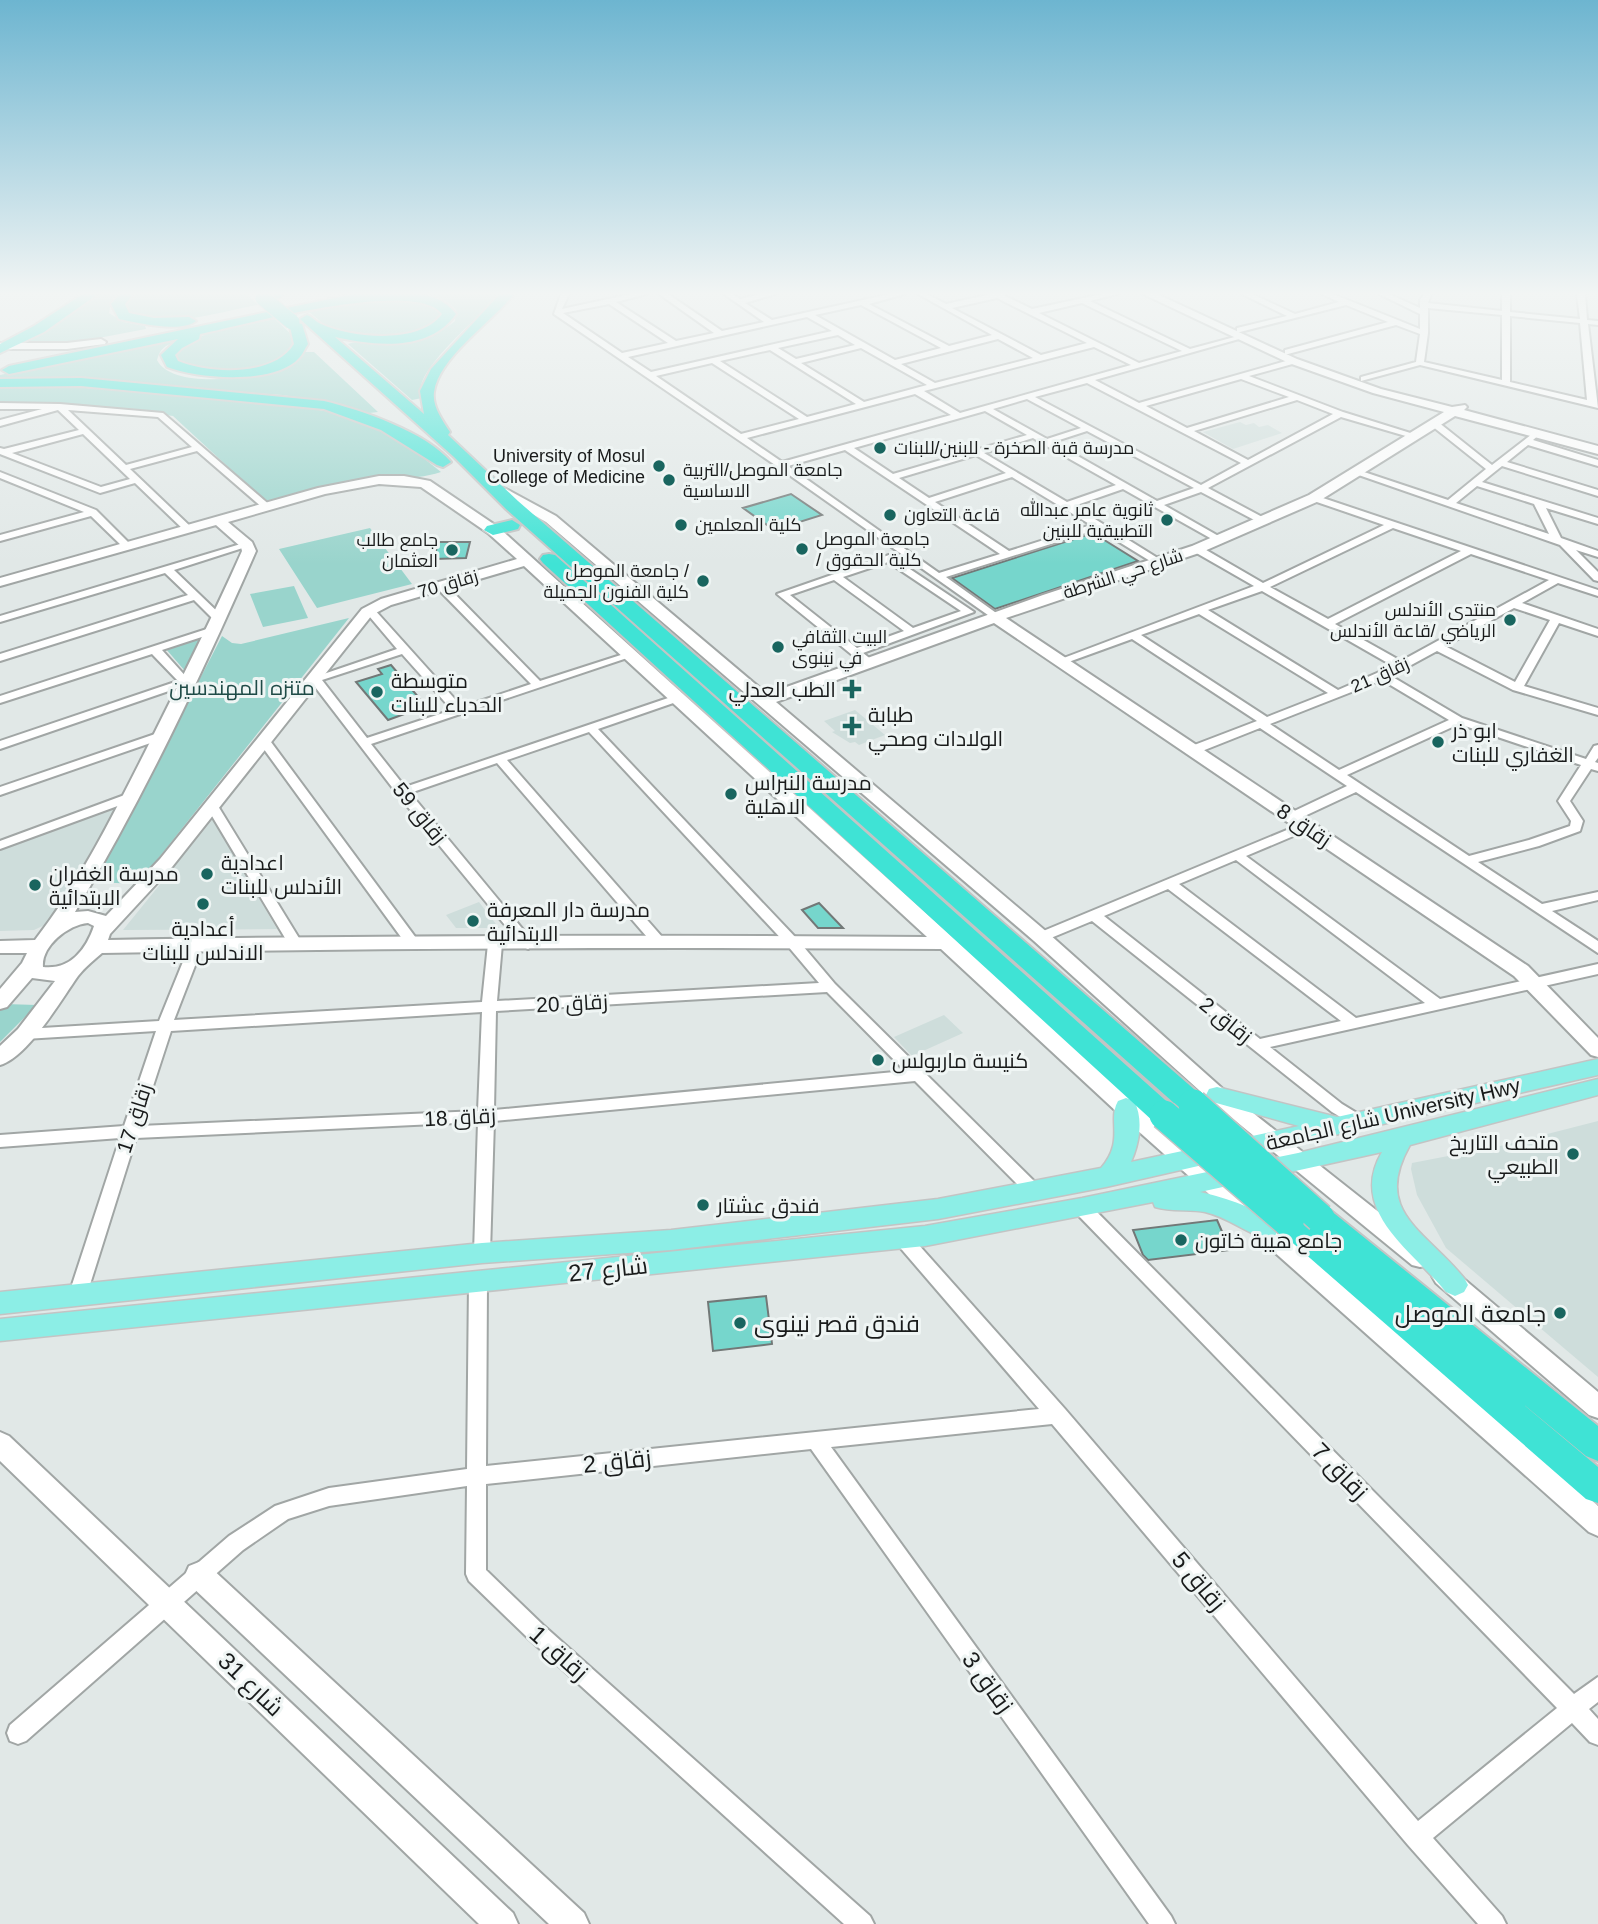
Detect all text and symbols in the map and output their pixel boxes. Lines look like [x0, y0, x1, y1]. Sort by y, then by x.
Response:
place label: مدرسة قبة الصخرة - للبنين/للبنات [894, 438, 1134, 459]
marker: مدرسة قبة الصخرة - للبنين/للبنات [872, 440, 888, 456]
place label: University of Mosul College of Medicine [487, 446, 645, 487]
marker: University of Mosul College of Medicine [651, 458, 667, 474]
place label: جامعة الموصل/التربية الاساسية [683, 460, 842, 501]
marker: جامعة الموصل/التربية الاساسية [661, 472, 677, 488]
place label: ثانوية عامر عبدالله التطبيقية للبنين [1020, 498, 1153, 542]
place label: قاعة التعاون [904, 505, 1000, 526]
marker: قاعة التعاون [882, 507, 898, 523]
marker: ثانوية عامر عبدالله التطبيقية للبنين [1159, 512, 1175, 528]
place label: كلية المعلمين [695, 515, 801, 536]
marker: كلية المعلمين [673, 517, 689, 533]
place label: جامعة الموصل / كلية الحقوق [816, 529, 929, 572]
place label: جامع طالب العثمان [356, 530, 438, 572]
marker: جامعة الموصل / كلية الحقوق [794, 541, 810, 557]
marker: جامع طالب العثمان [444, 542, 460, 558]
street label: شارع حي الشرطة [1061, 545, 1187, 607]
place label: جامعة الموصل / كلية الفنون الجميلة [544, 561, 689, 603]
street label: زقاق 70 [416, 566, 481, 604]
marker: جامعة الموصل / كلية الفنون الجميلة [695, 573, 711, 589]
place label: منتدى الأندلس الرياضي /قاعة الأندلس [1330, 600, 1496, 644]
marker: منتدى الأندلس الرياضي /قاعة الأندلس [1502, 612, 1518, 628]
place label: البيت الثقافي في نينوى [792, 627, 887, 672]
marker: البيت الثقافي في نينوى [770, 639, 786, 655]
street label: زقاق 21 [1348, 653, 1413, 698]
place label: متوسطة الحدباء للبنات [391, 669, 503, 716]
park label: متنزه المهندسين [169, 676, 315, 701]
place label: الطب العدلي [728, 678, 836, 706]
marker: الطب العدلي [842, 679, 862, 699]
marker: متوسطة الحدباء للبنات [369, 684, 385, 700]
place label: طبابة الولادات وصحي [868, 703, 1003, 755]
marker: طبابة الولادات وصحي [842, 716, 862, 736]
place label: ابو ذر الغفاري للبنات [1451, 719, 1574, 771]
marker: ابو ذر الغفاري للبنات [1430, 734, 1446, 750]
place label: مدرسة النبراس الاهلية [745, 771, 872, 818]
street label: زقاق 59 [387, 778, 452, 849]
marker: مدرسة النبراس الاهلية [723, 786, 739, 802]
street label: زقاق 8 [1272, 799, 1335, 853]
place label: اعدادية الأندلس للبنات [221, 851, 342, 900]
place label: مدرسة الغفران الابتدائية [49, 862, 179, 909]
marker: اعدادية الأندلس للبنات [199, 866, 215, 882]
marker: مدرسة الغفران الابتدائية [27, 877, 43, 893]
marker: أعدادية الاندلس للبنات [195, 896, 211, 912]
place label: مدرسة دار المعرفة الابتدائية [487, 898, 650, 945]
marker: مدرسة دار المعرفة الابتدائية [465, 913, 481, 929]
place label: أعدادية الاندلس للبنات [142, 916, 264, 966]
street label: زقاق 20 [536, 990, 609, 1018]
street label: زقاق 2 [1194, 992, 1257, 1049]
place label: كنيسة ماربولس [892, 1049, 1028, 1074]
marker: كنيسة ماربولس [870, 1052, 886, 1068]
street label: شارع الجامعة University Hwy [1264, 1073, 1524, 1157]
street label: زقاق 17 [112, 1080, 158, 1156]
street label: زقاق 18 [424, 1104, 497, 1132]
place label: متحف التاريخ الطبيعي [1449, 1131, 1559, 1183]
marker: متحف التاريخ الطبيعي [1565, 1146, 1581, 1162]
place label: فندق عشتار [716, 1194, 820, 1219]
marker: فندق عشتار [695, 1197, 711, 1213]
place label: جامع هيبة خاتون [1195, 1229, 1342, 1255]
marker: جامع هيبة خاتون [1173, 1232, 1189, 1248]
street label: شارع 27 [567, 1251, 649, 1290]
place label: جامعة الموصل [1395, 1300, 1546, 1328]
marker: جامعة الموصل [1552, 1305, 1568, 1321]
place label: فندق قصر نينوى [754, 1310, 920, 1339]
marker: فندق قصر نينوى [732, 1315, 748, 1331]
street label: زقاق 7 [1305, 1437, 1374, 1506]
street label: زقاق 2 [581, 1444, 653, 1480]
street label: زقاق 5 [1165, 1546, 1231, 1617]
street label: زقاق 1 [523, 1620, 594, 1688]
street label: زقاق 3 [955, 1646, 1019, 1719]
street label: شارع 31 [211, 1647, 289, 1724]

